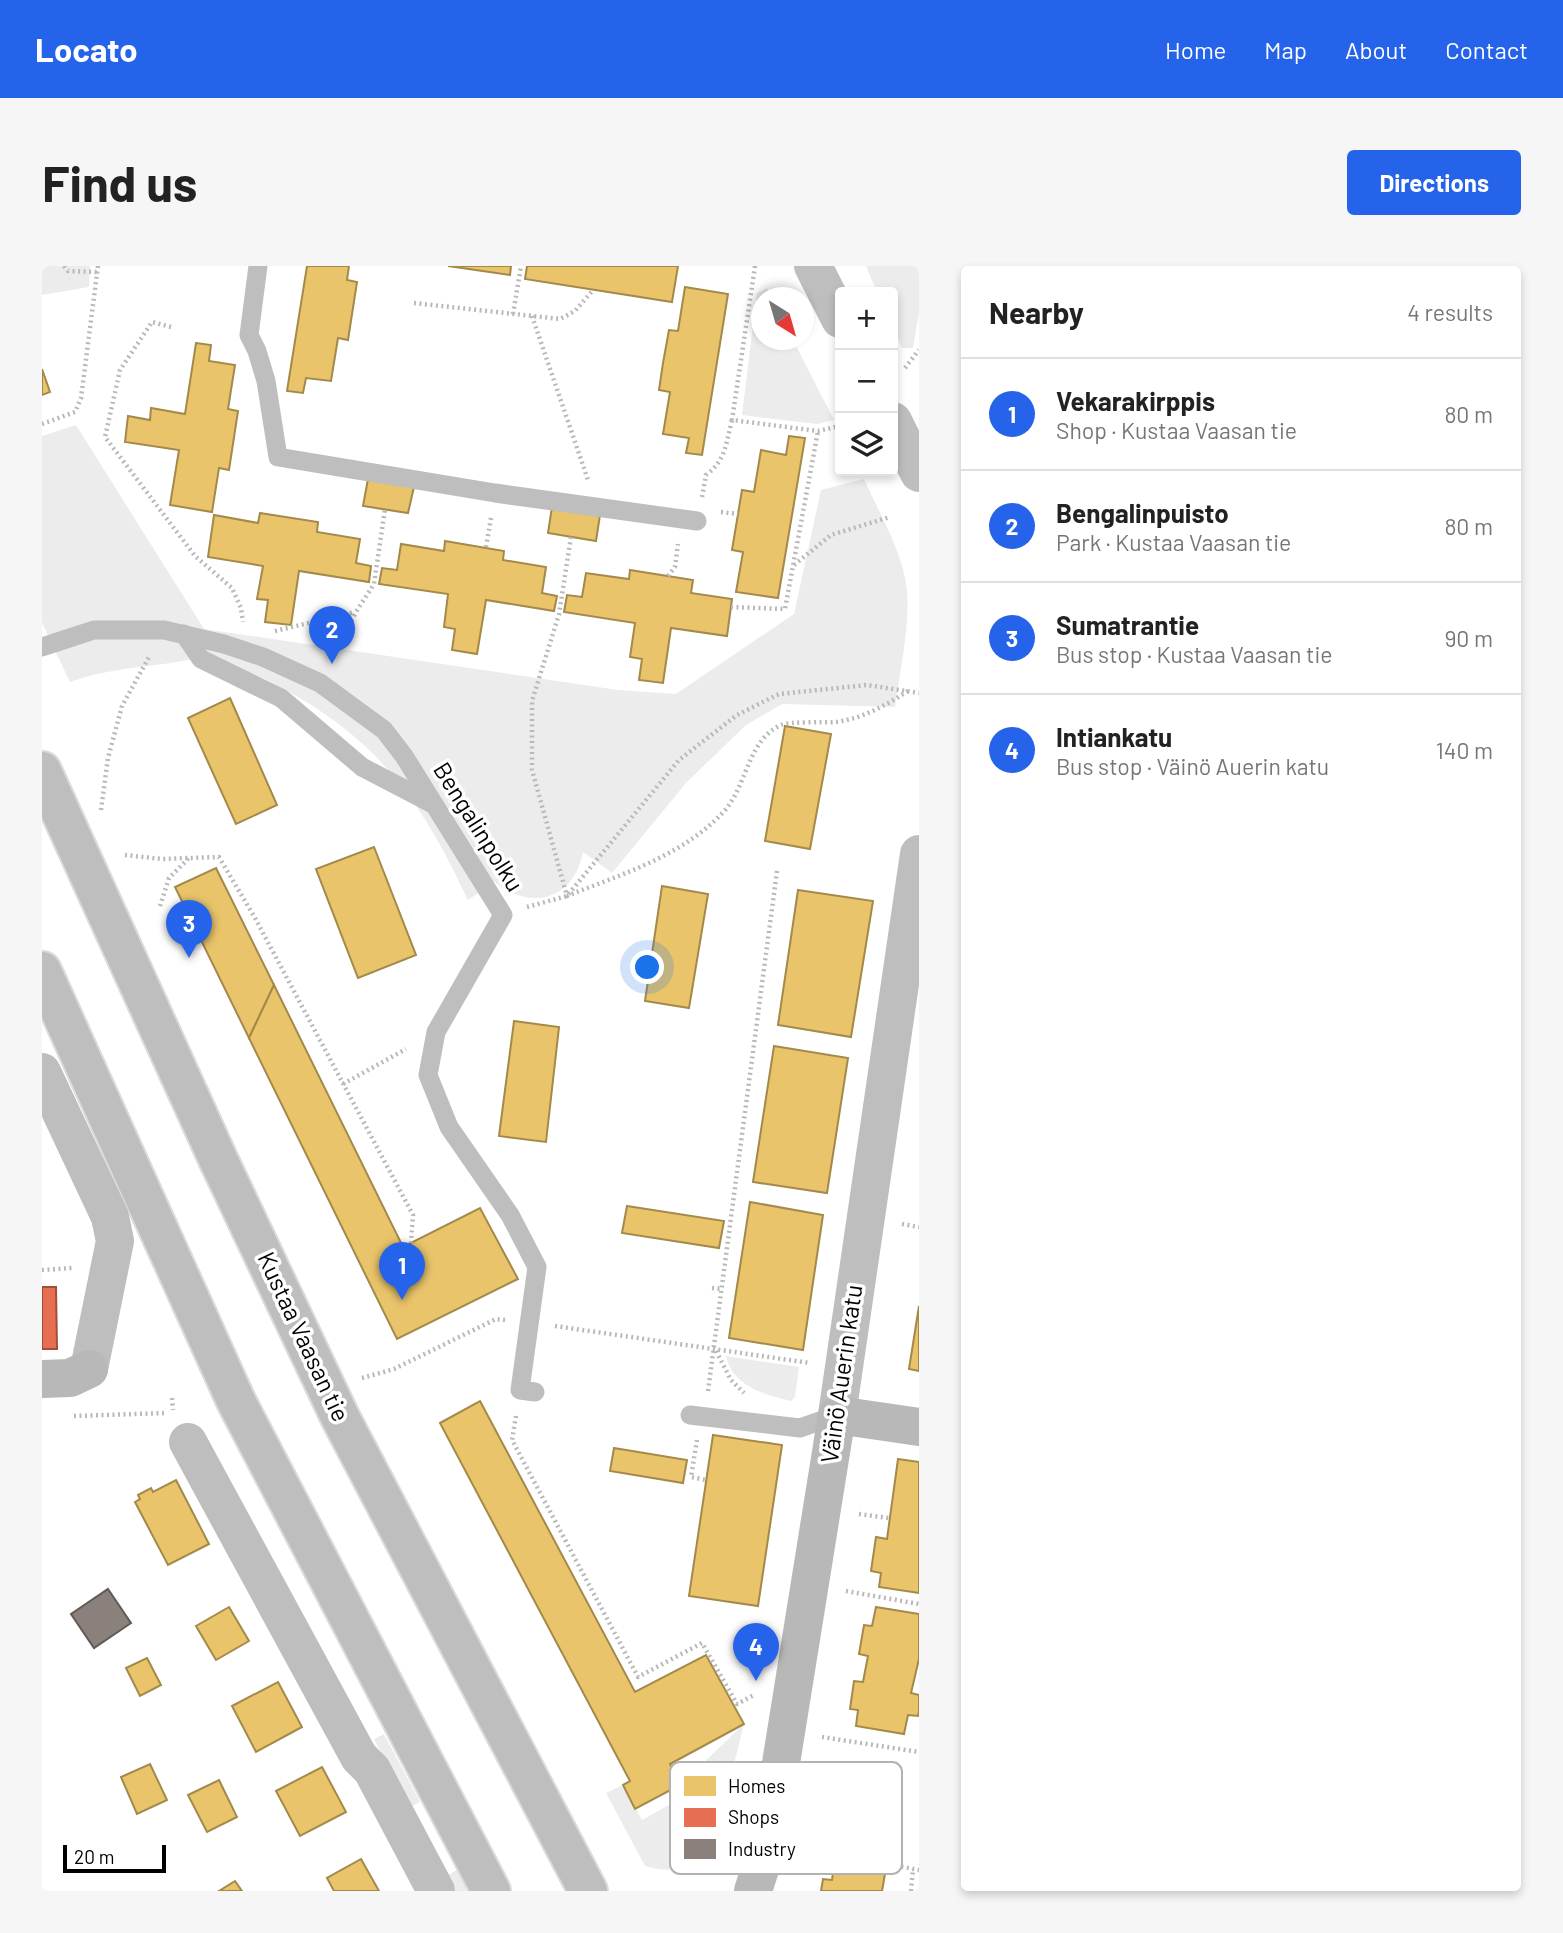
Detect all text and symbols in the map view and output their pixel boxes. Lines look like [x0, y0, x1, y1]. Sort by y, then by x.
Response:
text: Locato [35, 29, 138, 69]
text: Home [1165, 35, 1226, 64]
text: Map [1264, 35, 1307, 64]
text: About [1345, 35, 1407, 64]
text: Contact [1445, 35, 1528, 64]
button: Directions [1347, 150, 1521, 215]
text: Find us [42, 153, 197, 212]
north arrow [751, 287, 814, 350]
map controls [835, 287, 898, 476]
button: + [835, 287, 898, 350]
text: Nearby [989, 294, 1084, 330]
text: 4 results [1407, 298, 1493, 326]
button: − [835, 350, 898, 413]
text: Vekarakirppis [1056, 385, 1215, 416]
text: 1 [1008, 400, 1016, 428]
text: 80 m [1444, 400, 1493, 428]
button: layers [835, 413, 898, 476]
text: Shop · Kustaa Vaasan tie [1056, 416, 1297, 444]
text: Bengalinpuisto [1056, 497, 1229, 528]
text: 2 [1006, 512, 1018, 540]
text: 80 m [1444, 512, 1493, 540]
text: Park · Kustaa Vaasan tie [1056, 528, 1291, 556]
pin: 2 [309, 606, 355, 664]
text: Sumatrantie [1056, 609, 1199, 640]
text: 3 [1006, 624, 1018, 652]
text: 90 m [1444, 624, 1493, 652]
text: Bus stop · Kustaa Vaasan tie [1056, 640, 1333, 668]
text: Intiankatu [1056, 721, 1172, 752]
text: 4 [1005, 736, 1019, 764]
text: 140 m [1436, 736, 1493, 764]
text: Bus stop · Väinö Auerin katu [1056, 752, 1329, 780]
street label: Bengalinpolku [428, 756, 531, 896]
pin: 3 [166, 900, 212, 958]
your location [630, 950, 664, 984]
pin: 1 [379, 1242, 425, 1300]
street label: Kustaa Vaasan tie [252, 1247, 356, 1426]
street label: Väinö Auerin katu [814, 1283, 867, 1465]
pin: 4 [733, 1623, 779, 1681]
legend [670, 1762, 902, 1874]
text: Homes [728, 1774, 785, 1797]
text: Shops [728, 1805, 779, 1828]
text: Industry [728, 1837, 796, 1860]
scale bar [63, 1842, 166, 1874]
text: 20 m [74, 1845, 114, 1868]

